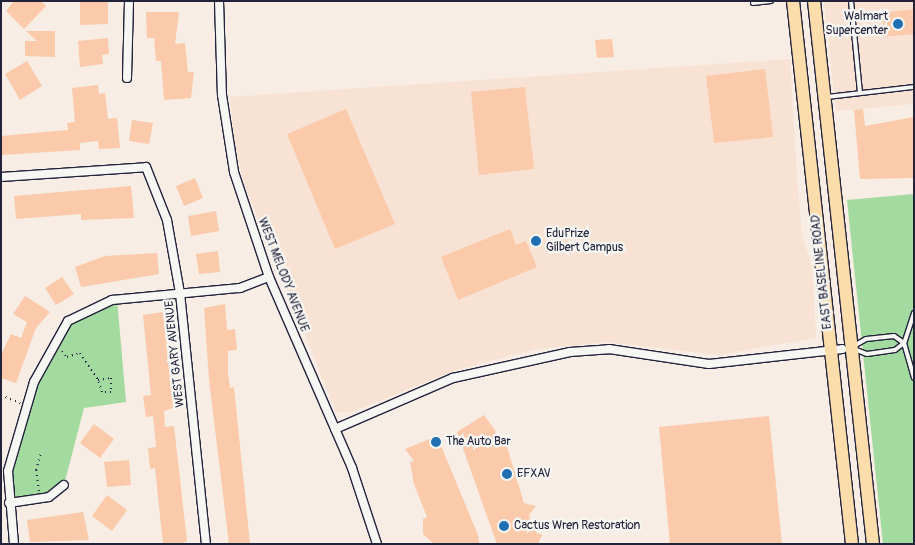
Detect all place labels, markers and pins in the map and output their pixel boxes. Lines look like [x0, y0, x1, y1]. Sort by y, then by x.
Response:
place label: Walmart Supercenter [826, 10, 888, 38]
marker: Walmart Supercenter [892, 18, 904, 30]
place label: EduPrize Gilbert Campus [546, 227, 623, 255]
marker: EduPrize Gilbert Campus [530, 235, 542, 247]
place label: The Auto Bar [446, 435, 511, 449]
marker: The Auto Bar [430, 436, 442, 448]
place label: EFXAV [517, 467, 551, 481]
marker: EFXAV [501, 468, 513, 480]
place label: Cactus Wren Restoration [514, 519, 640, 533]
marker: Cactus Wren Restoration [498, 520, 510, 532]

